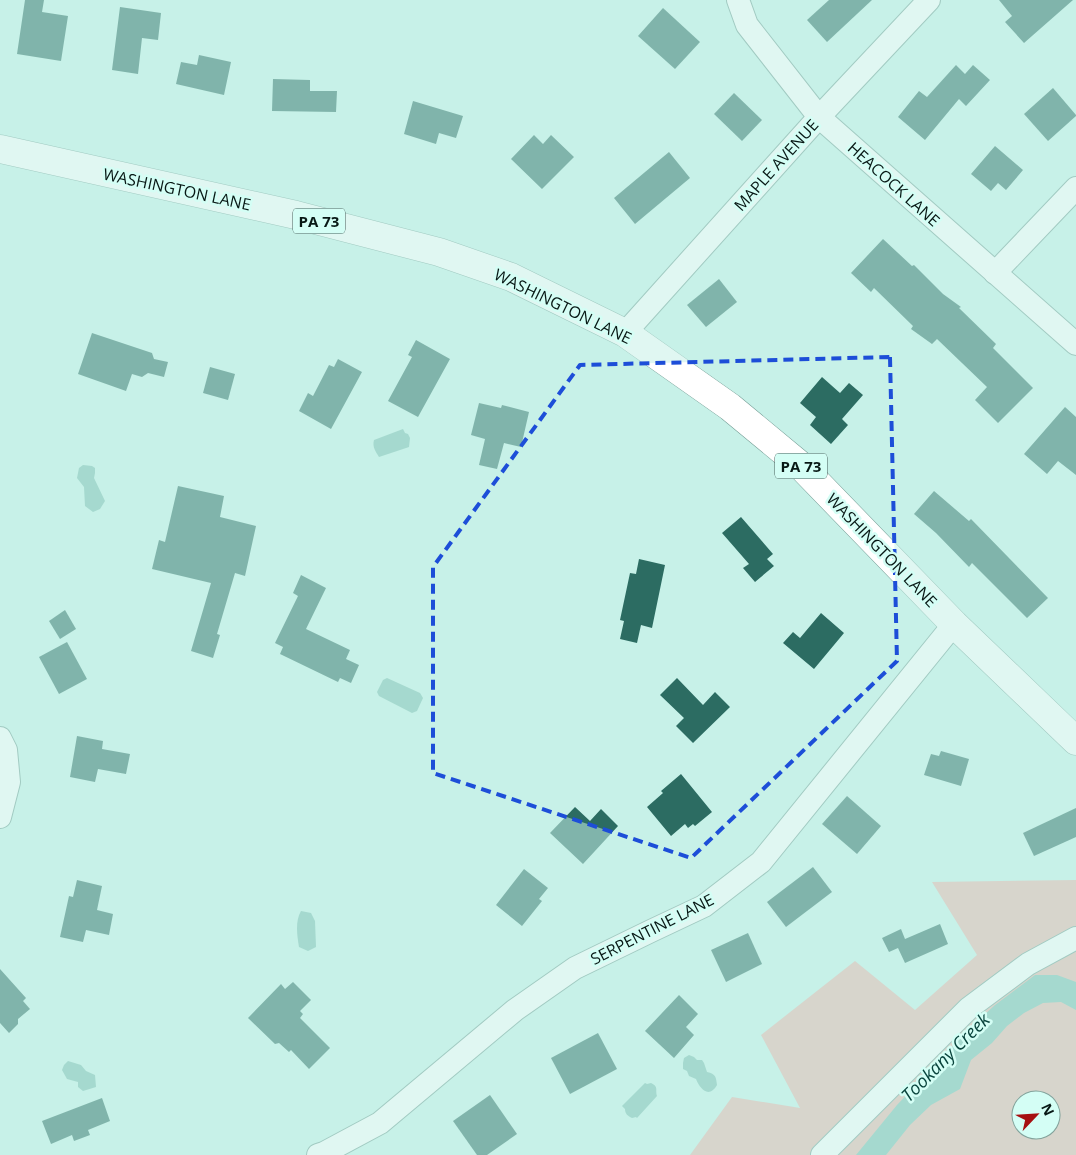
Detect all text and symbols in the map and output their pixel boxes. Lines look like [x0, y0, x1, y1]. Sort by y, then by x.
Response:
street label: MAPLE AVENUE [729, 114, 823, 216]
street label: HEACOCK LANE [843, 137, 945, 231]
street label: WASHINGTON LANE [101, 163, 253, 215]
road number: PA 73 [293, 208, 345, 234]
street label: WASHINGTON LANE [491, 263, 635, 349]
road number: PA 73 [775, 454, 827, 478]
street label: WASHINGTON LANE [822, 488, 942, 612]
street label: SERPENTINE LANE [586, 888, 718, 970]
water label: Tookany Creek [896, 1007, 995, 1106]
north arrow [1011, 1090, 1061, 1140]
text: N [1037, 1100, 1059, 1118]

